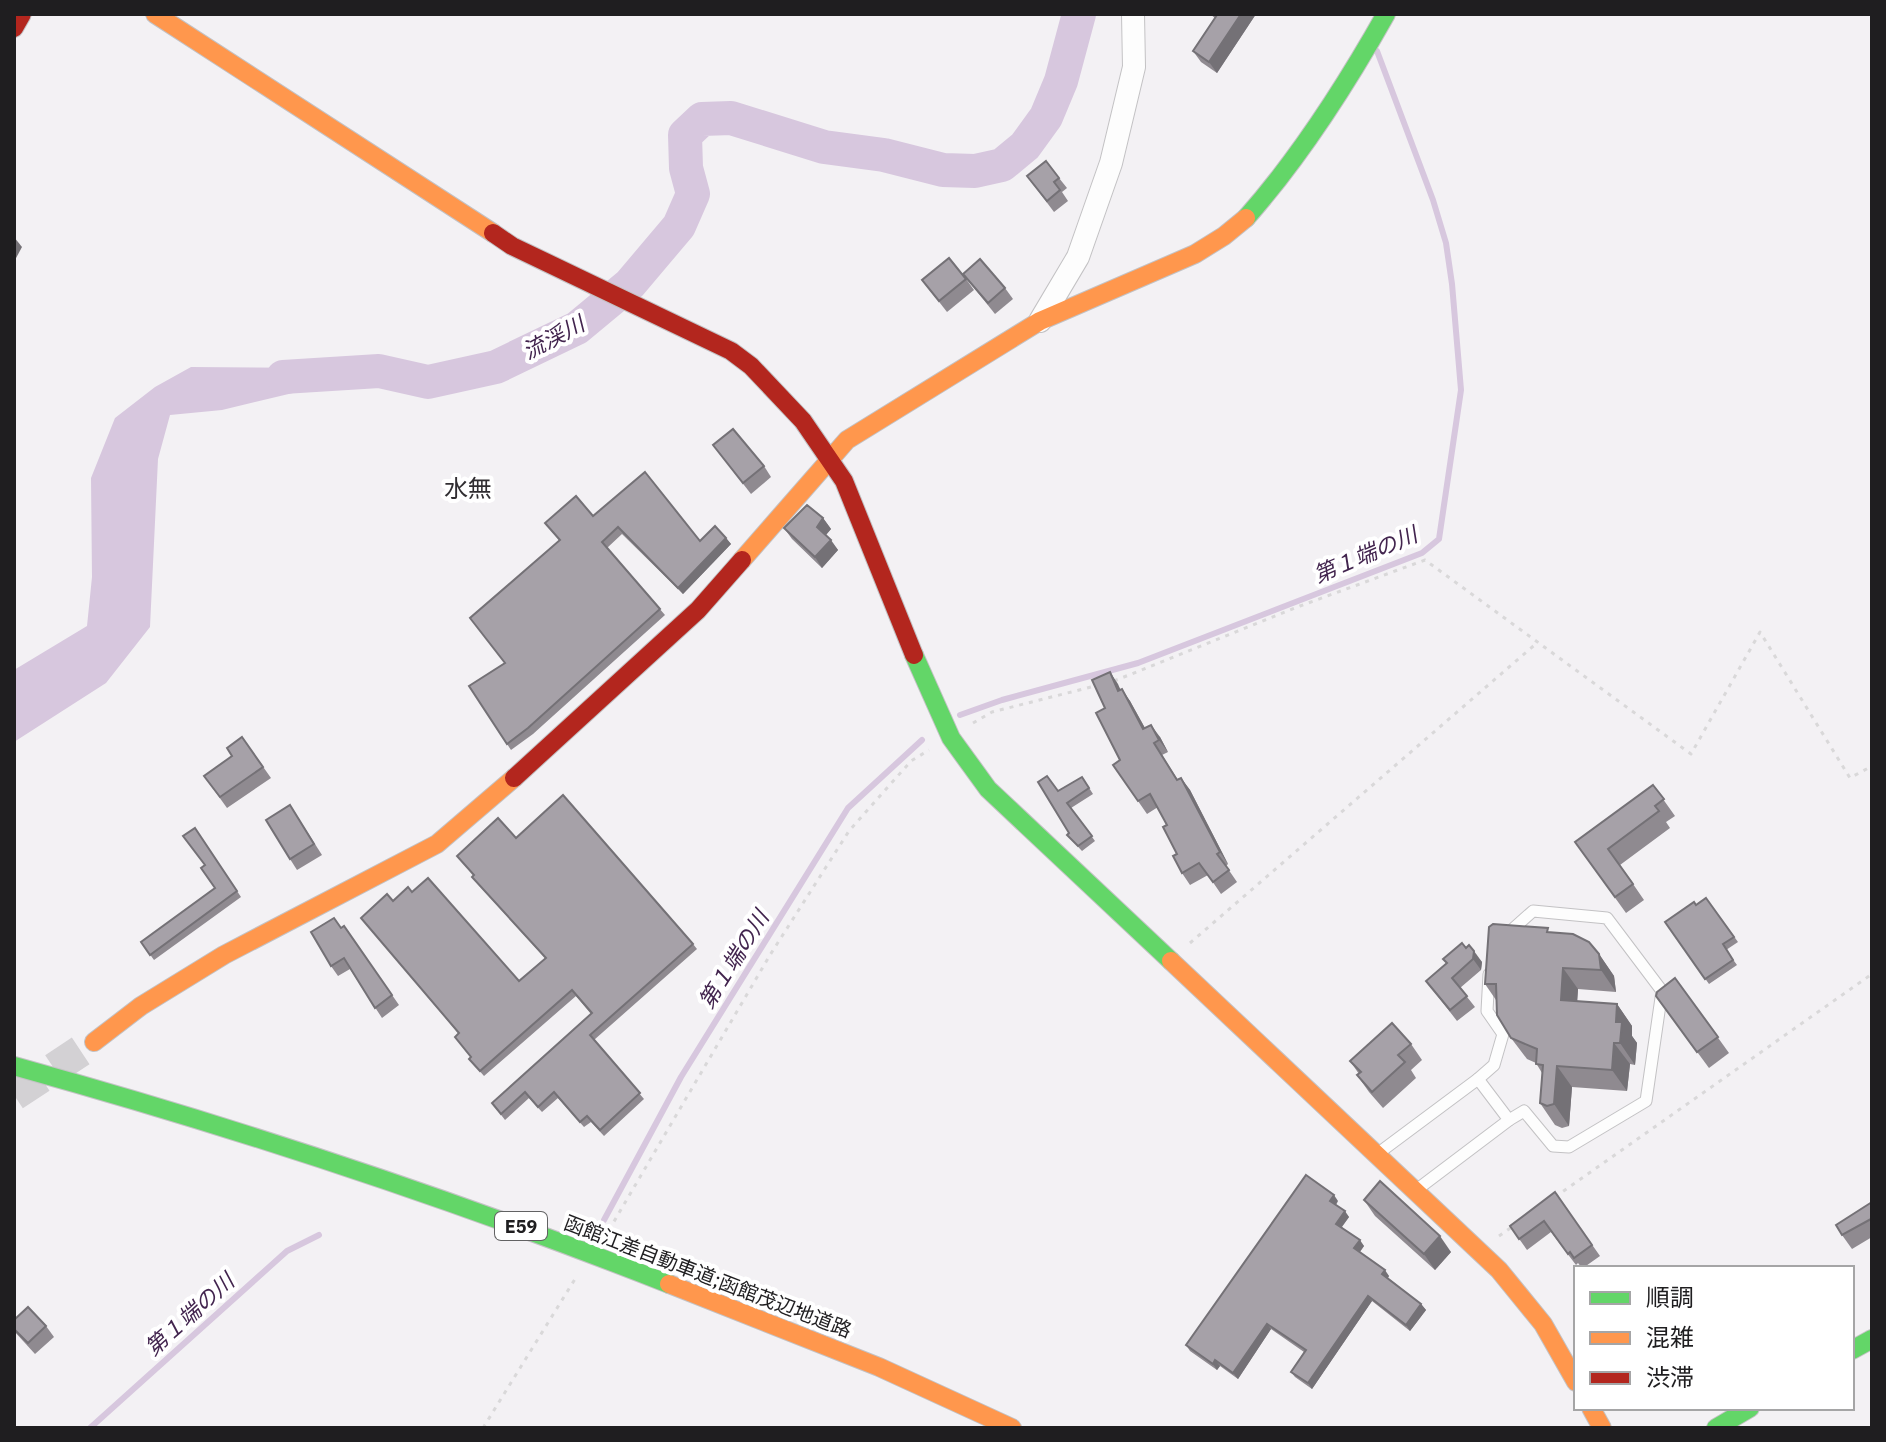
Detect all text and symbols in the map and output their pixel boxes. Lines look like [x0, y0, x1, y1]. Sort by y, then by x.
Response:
water label: 流渓川 [517, 308, 591, 365]
district label: 水無 [444, 472, 492, 504]
water label: 第１端の川 [1309, 518, 1423, 589]
water label: 第１端の川 [692, 903, 775, 1013]
street label: 函館江差自動車道;函館茂辺地道路 [560, 1209, 856, 1343]
road number: E59 [495, 1212, 547, 1240]
water label: 第１端の川 [138, 1265, 241, 1362]
legend [1574, 1266, 1854, 1410]
text: 順調 [1646, 1281, 1694, 1313]
text: 混雑 [1646, 1321, 1694, 1353]
text: 渋滞 [1646, 1361, 1694, 1393]

